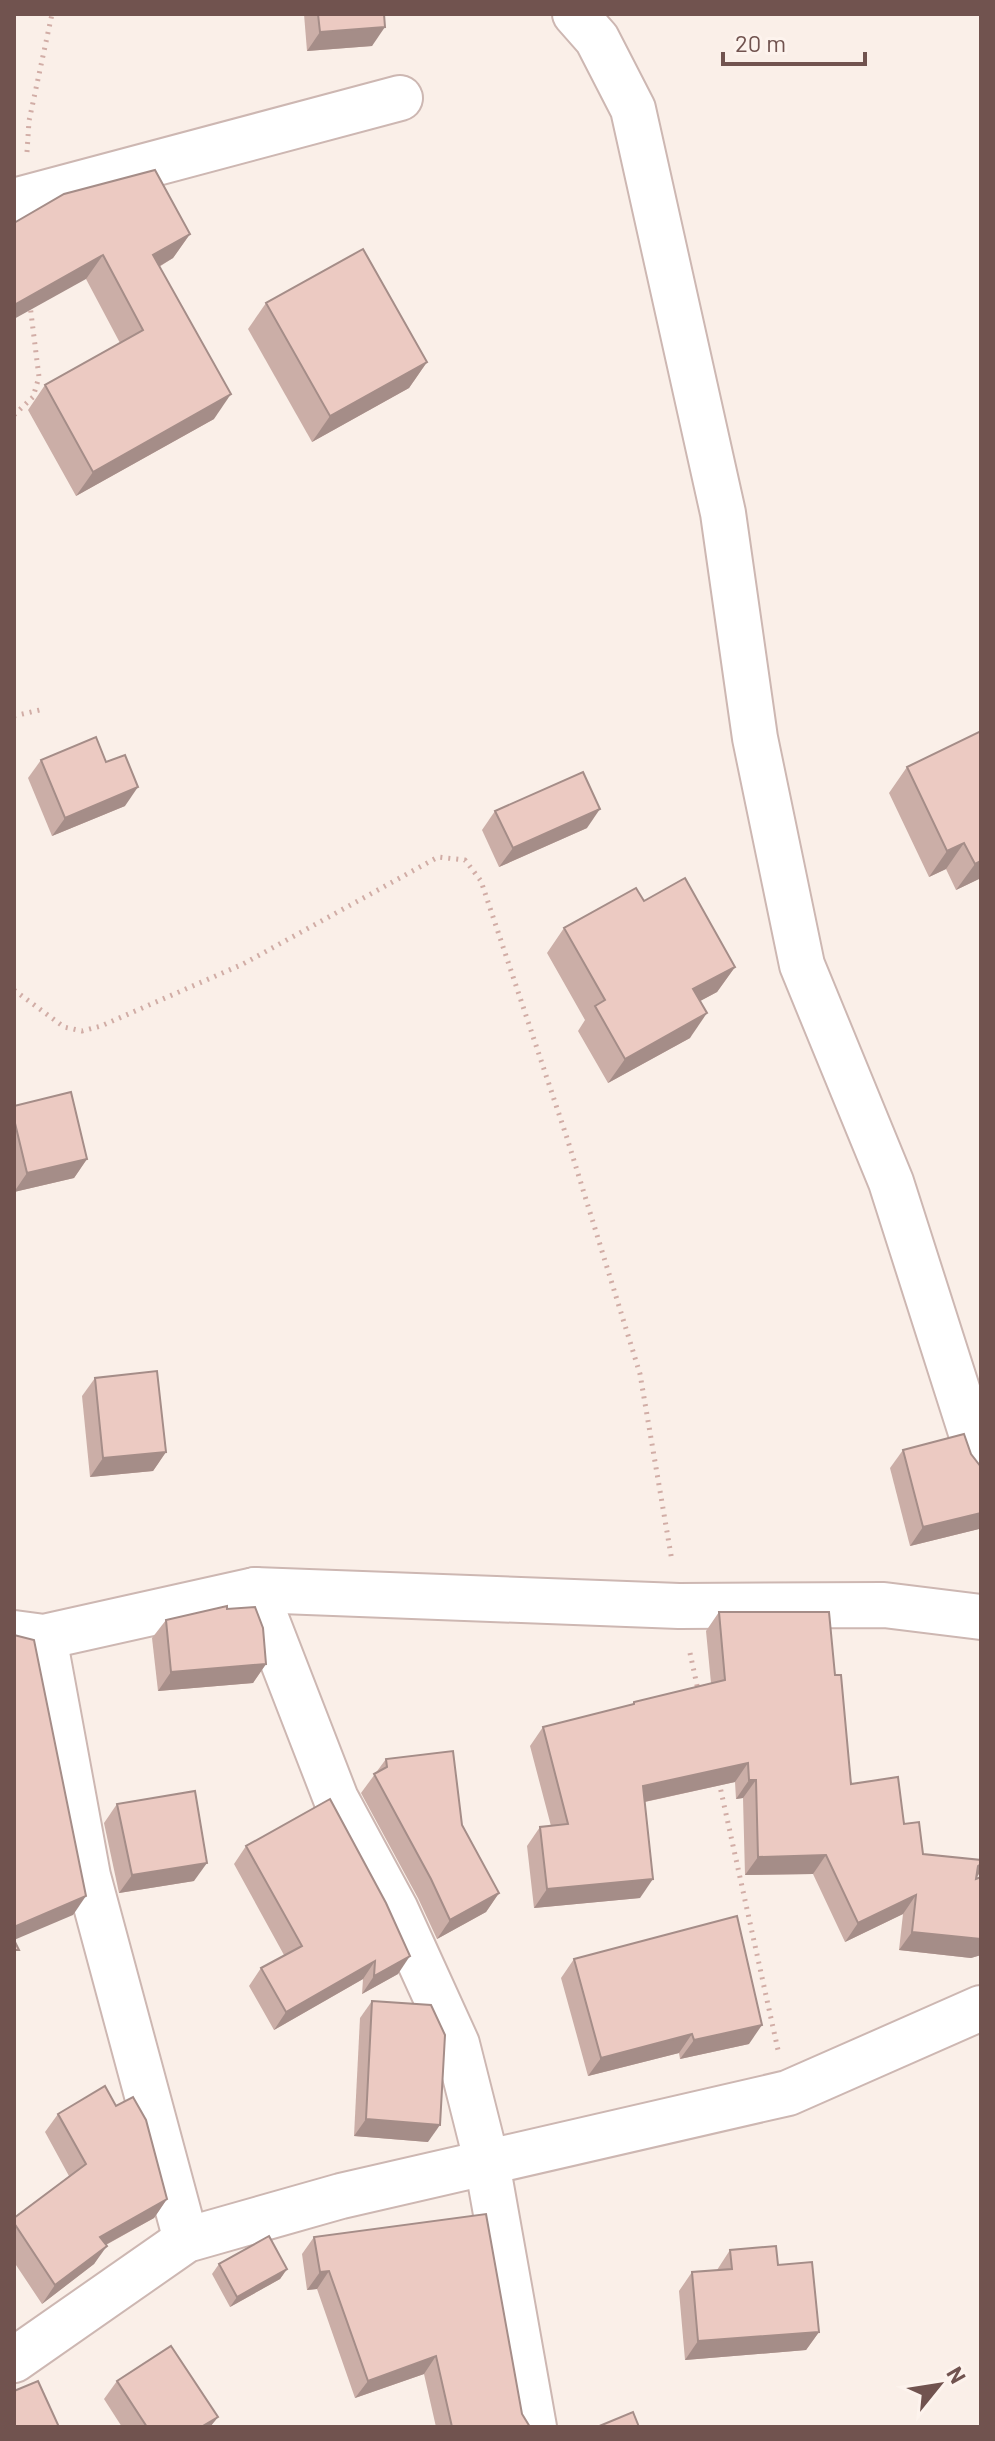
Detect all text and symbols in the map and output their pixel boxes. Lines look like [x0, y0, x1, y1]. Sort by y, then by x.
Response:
scale bar [723, 16, 865, 66]
text: 20 m [735, 28, 786, 57]
north arrow [899, 2345, 979, 2425]
text: N [942, 2362, 972, 2387]

